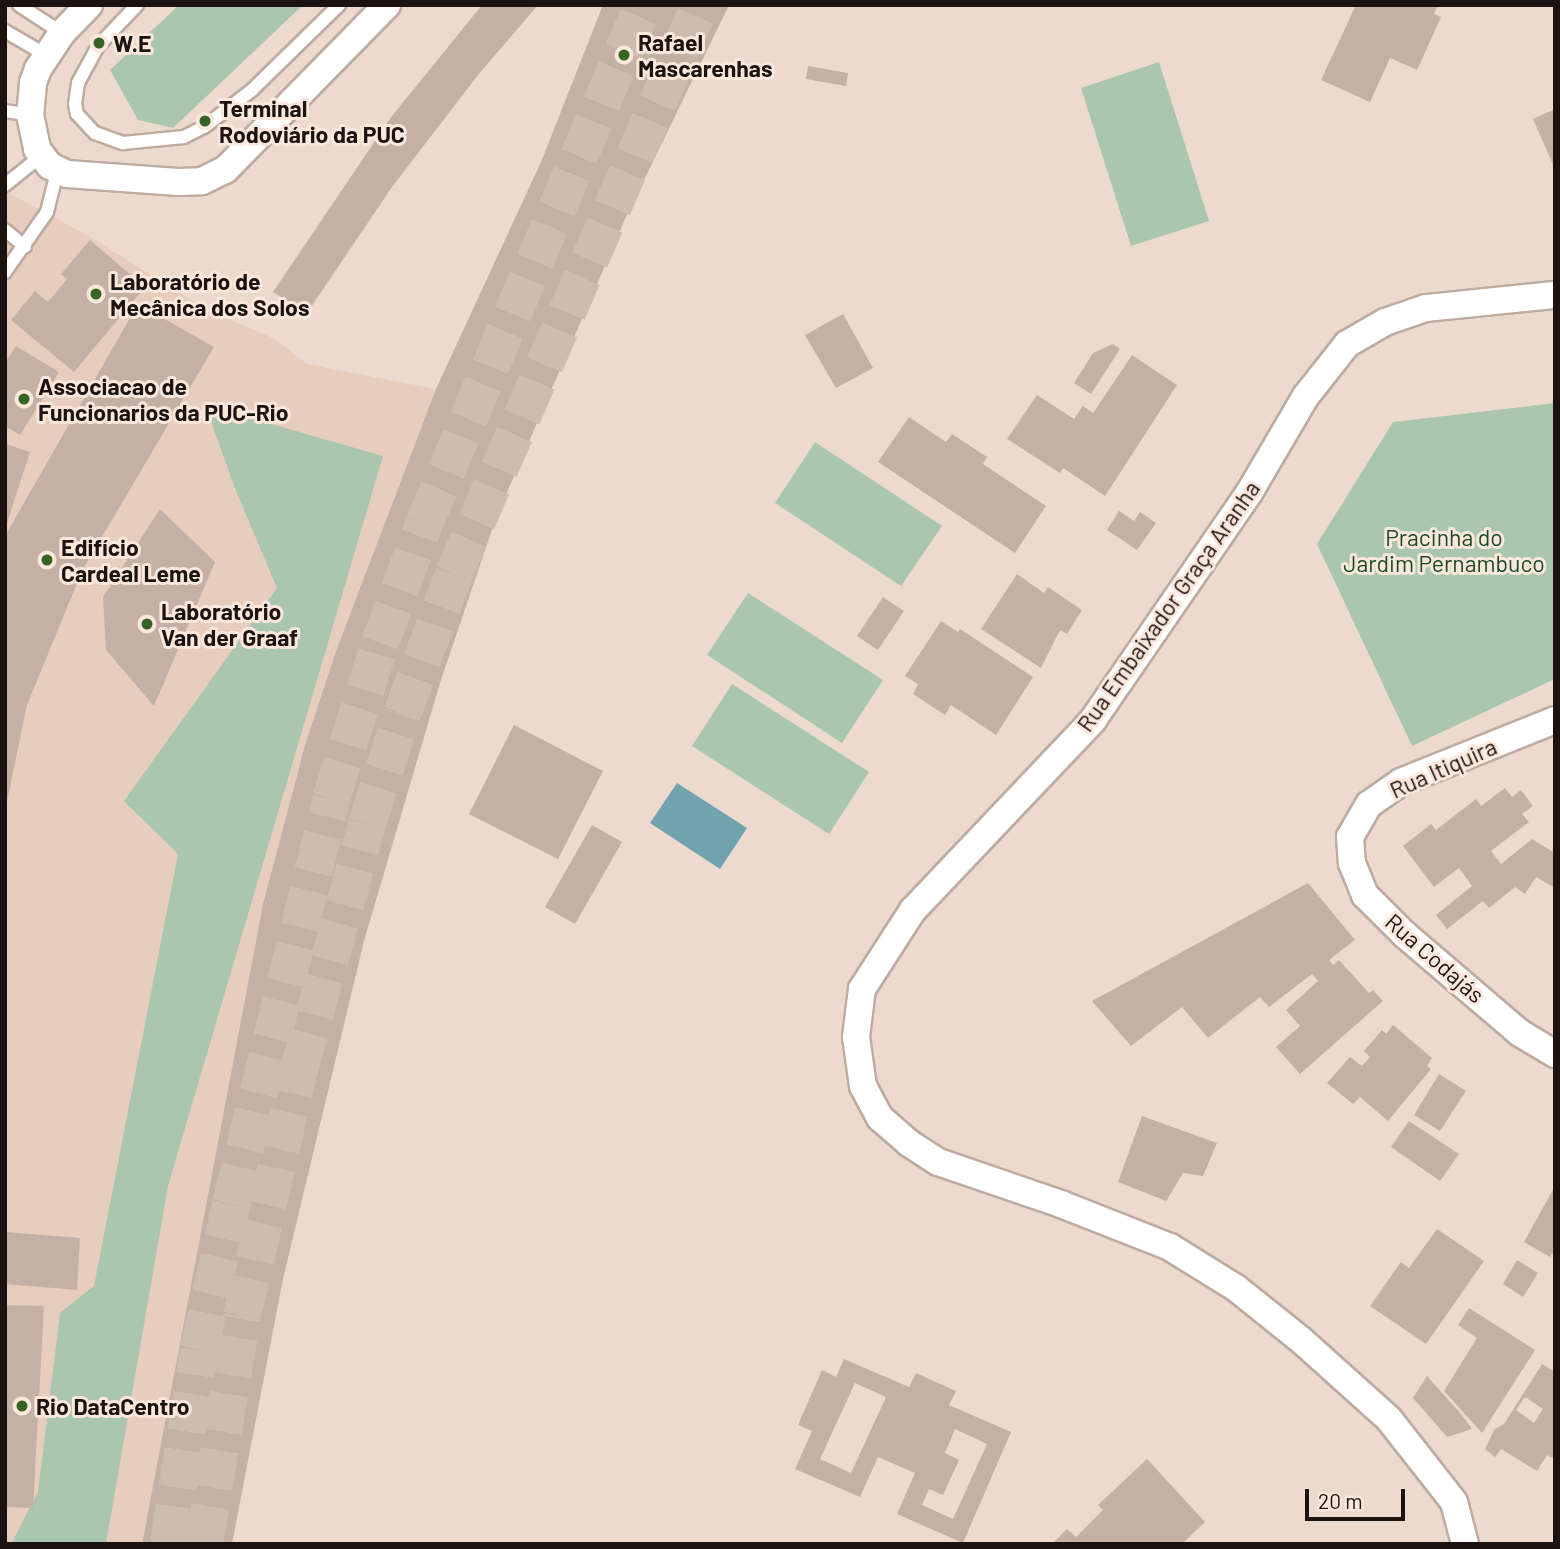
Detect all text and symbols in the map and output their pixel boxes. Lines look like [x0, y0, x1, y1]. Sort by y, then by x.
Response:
place label: Rafael Mascarenhas [638, 28, 773, 82]
place label: W.E [113, 29, 151, 57]
marker: W.E [91, 35, 107, 51]
marker: Rafael Mascarenhas [616, 47, 632, 63]
place label: Terminal Rodoviário da PUC [219, 94, 405, 148]
marker: Terminal Rodoviário da PUC [197, 113, 213, 129]
place label: Laboratório de Mecânica dos Solos [110, 267, 309, 321]
marker: Laboratório de Mecânica dos Solos [88, 286, 104, 302]
place label: Associacao de Funcionarios da PUC-Rio [38, 372, 288, 426]
marker: Associacao de Funcionarios da PUC-Rio [16, 391, 32, 407]
street label: Rua Embaixador Graça Aranha [1071, 475, 1265, 737]
park label: Pracinha do Jardim Pernambuco [1343, 523, 1545, 577]
place label: Edifício Cardeal Leme [61, 533, 201, 587]
marker: Edifício Cardeal Leme [39, 552, 55, 568]
place label: Laboratório Van der Graaf [161, 597, 298, 651]
marker: Laboratório Van der Graaf [139, 616, 155, 632]
street label: Rua Itiquira [1385, 732, 1501, 804]
street label: Rua Codajás [1380, 908, 1490, 1008]
place label: Rio DataCentro [36, 1392, 189, 1420]
marker: Rio DataCentro [14, 1398, 30, 1414]
scale bar [1308, 1476, 1408, 1520]
text: 20 m [1318, 1488, 1363, 1513]

